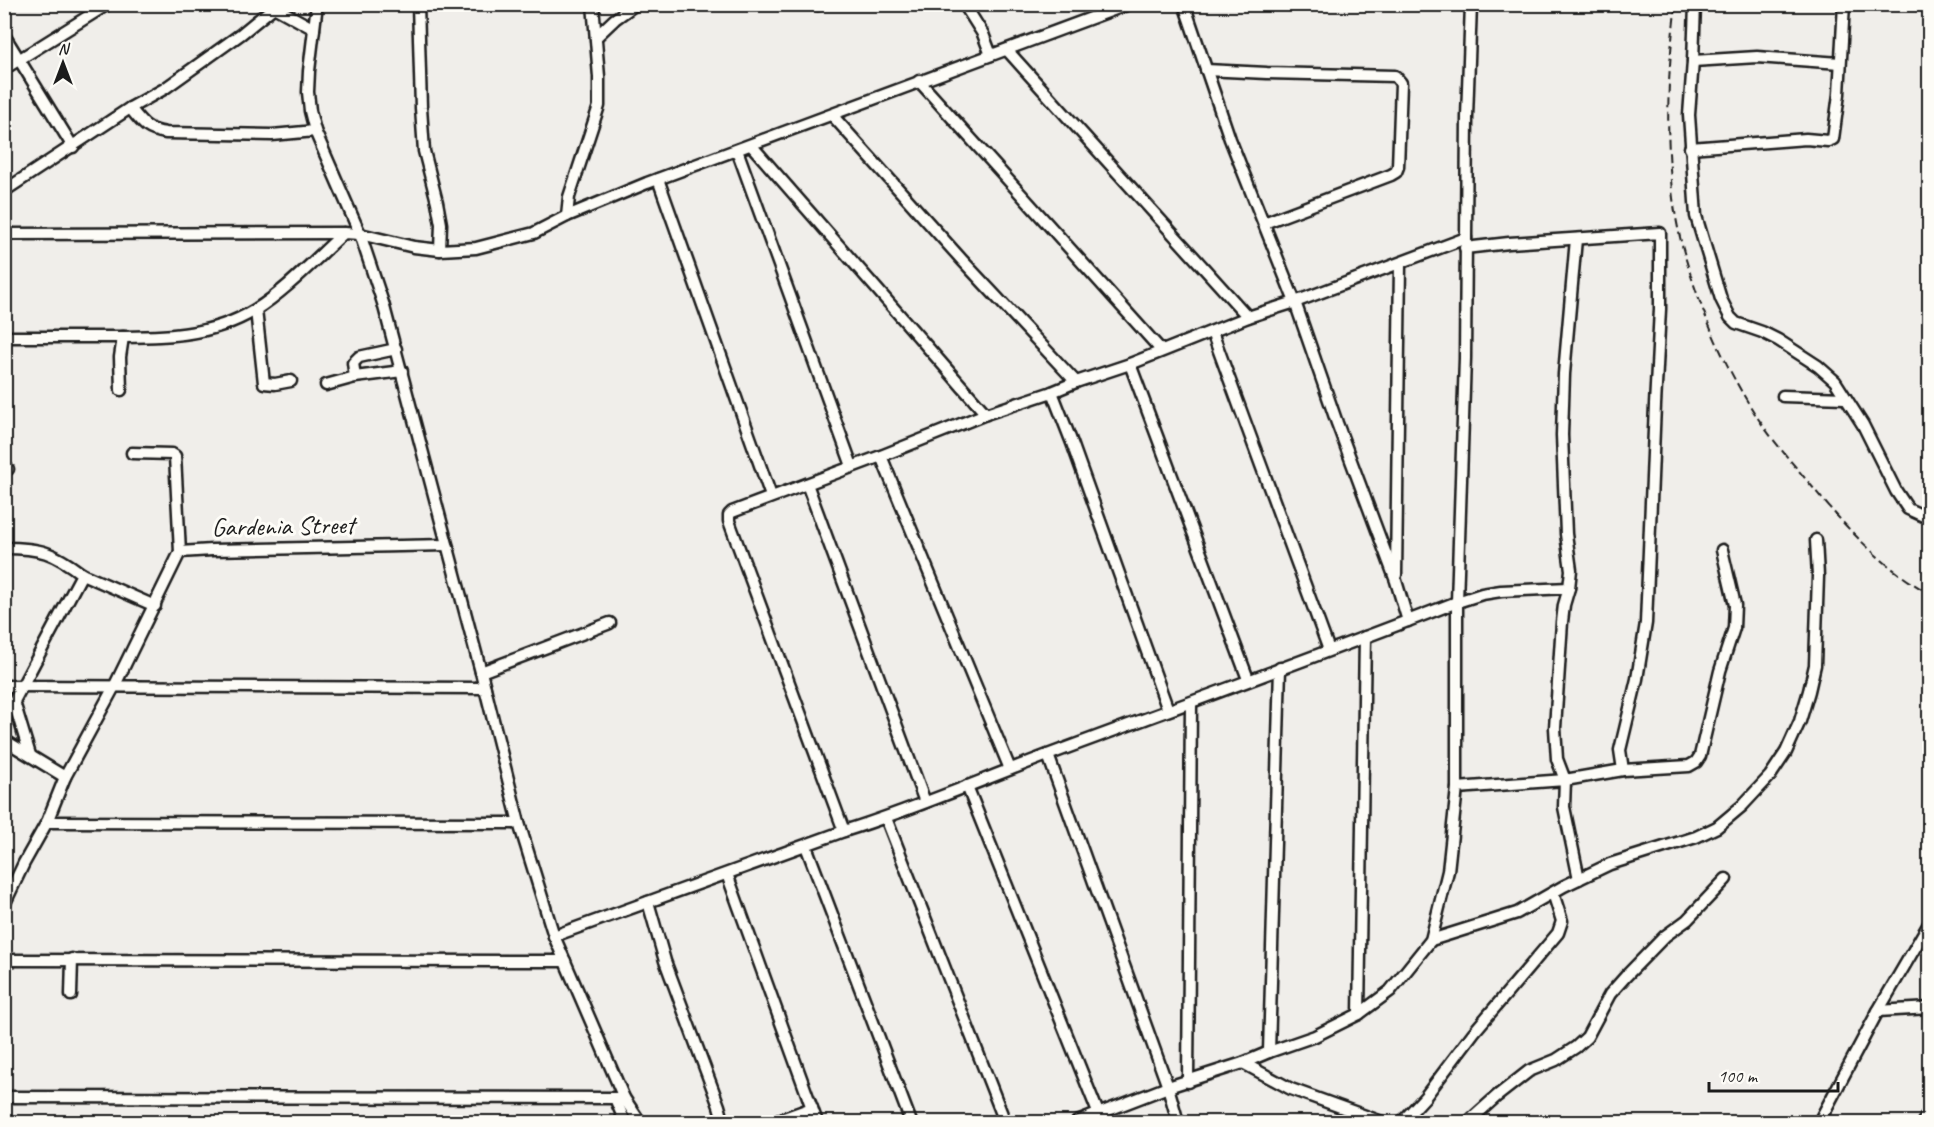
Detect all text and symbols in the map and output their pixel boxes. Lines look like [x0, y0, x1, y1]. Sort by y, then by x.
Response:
north arrow [33, 33, 93, 93]
text: N [58, 39, 71, 59]
street label: Gardenia Street [211, 508, 358, 544]
scale bar [1709, 1055, 1838, 1093]
text: 100 m [1718, 1065, 1759, 1087]

